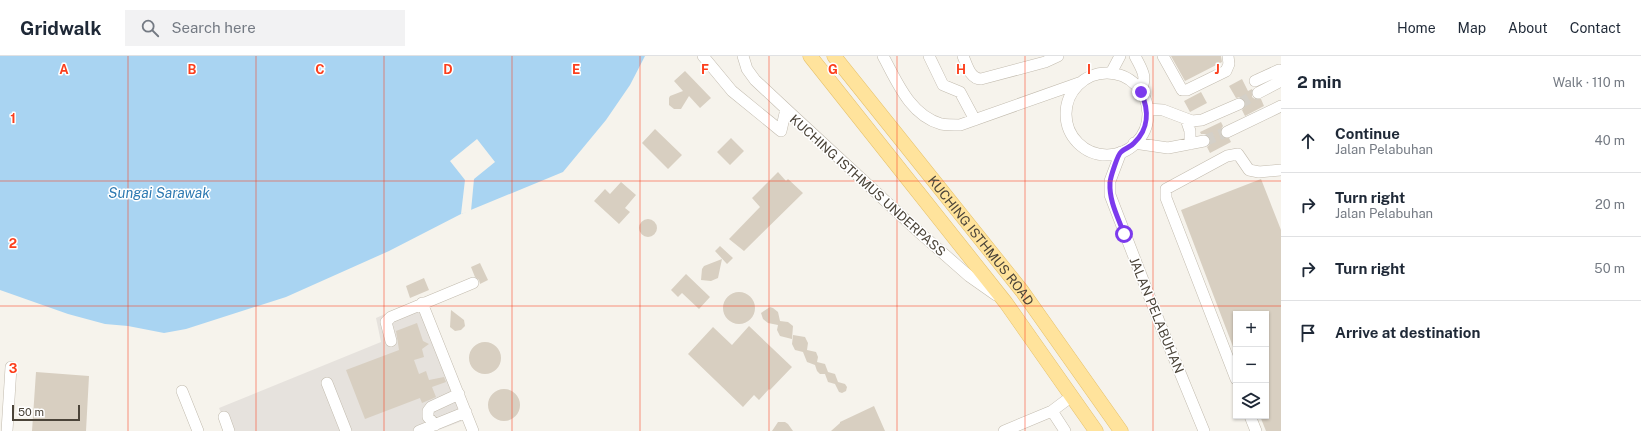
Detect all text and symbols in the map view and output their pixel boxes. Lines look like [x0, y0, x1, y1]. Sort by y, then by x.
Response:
search box [125, 10, 405, 46]
text: Gridwalk [20, 17, 101, 39]
icon: search [139, 17, 161, 39]
text: Search here [171, 19, 256, 36]
text: Home [1397, 20, 1436, 36]
text: Map [1458, 20, 1486, 36]
text: About [1508, 20, 1548, 36]
text: Contact [1570, 20, 1621, 36]
text: A [59, 62, 69, 77]
text: B [188, 62, 197, 77]
text: C [315, 62, 325, 77]
text: D [443, 62, 453, 77]
text: E [572, 62, 580, 77]
text: F [701, 62, 709, 77]
text: G [828, 62, 838, 77]
text: H [956, 62, 966, 77]
text: I [1087, 62, 1091, 77]
text: J [1214, 62, 1220, 77]
text: 2 min [1297, 72, 1342, 92]
text: Walk · 110 m [1553, 75, 1625, 90]
route end [1132, 83, 1150, 101]
text: 1 [10, 111, 16, 126]
street label: KUCHING ISTHMUS UNDERPASS [787, 112, 948, 259]
text: Continue [1335, 125, 1400, 142]
icon: ahead [1297, 130, 1319, 152]
text: 40 m [1594, 133, 1625, 148]
text: Jalan Pelabuhan [1335, 142, 1433, 157]
street label: KUCHING ISTHMUS ROAD [925, 173, 1037, 308]
water label: Sungai Sarawak [108, 185, 210, 201]
text: Turn right [1335, 189, 1405, 206]
icon: right [1297, 194, 1319, 216]
text: 20 m [1595, 197, 1625, 212]
text: Jalan Pelabuhan [1335, 206, 1433, 221]
route start [1115, 225, 1133, 243]
text: 2 [9, 236, 17, 251]
street label: JALAN PELABUHAN [1126, 255, 1187, 375]
icon: right [1297, 258, 1319, 280]
text: Turn right [1335, 260, 1405, 277]
text: 50 m [1594, 261, 1625, 276]
map controls [1233, 311, 1269, 419]
button: + [1233, 311, 1269, 347]
icon: arrive [1297, 322, 1319, 344]
text: Arrive at destination [1335, 324, 1480, 341]
button: − [1233, 347, 1269, 383]
text: 3 [9, 361, 18, 376]
button: layers [1233, 383, 1269, 419]
scale bar [12, 403, 80, 422]
text: 50 m [18, 406, 44, 418]

